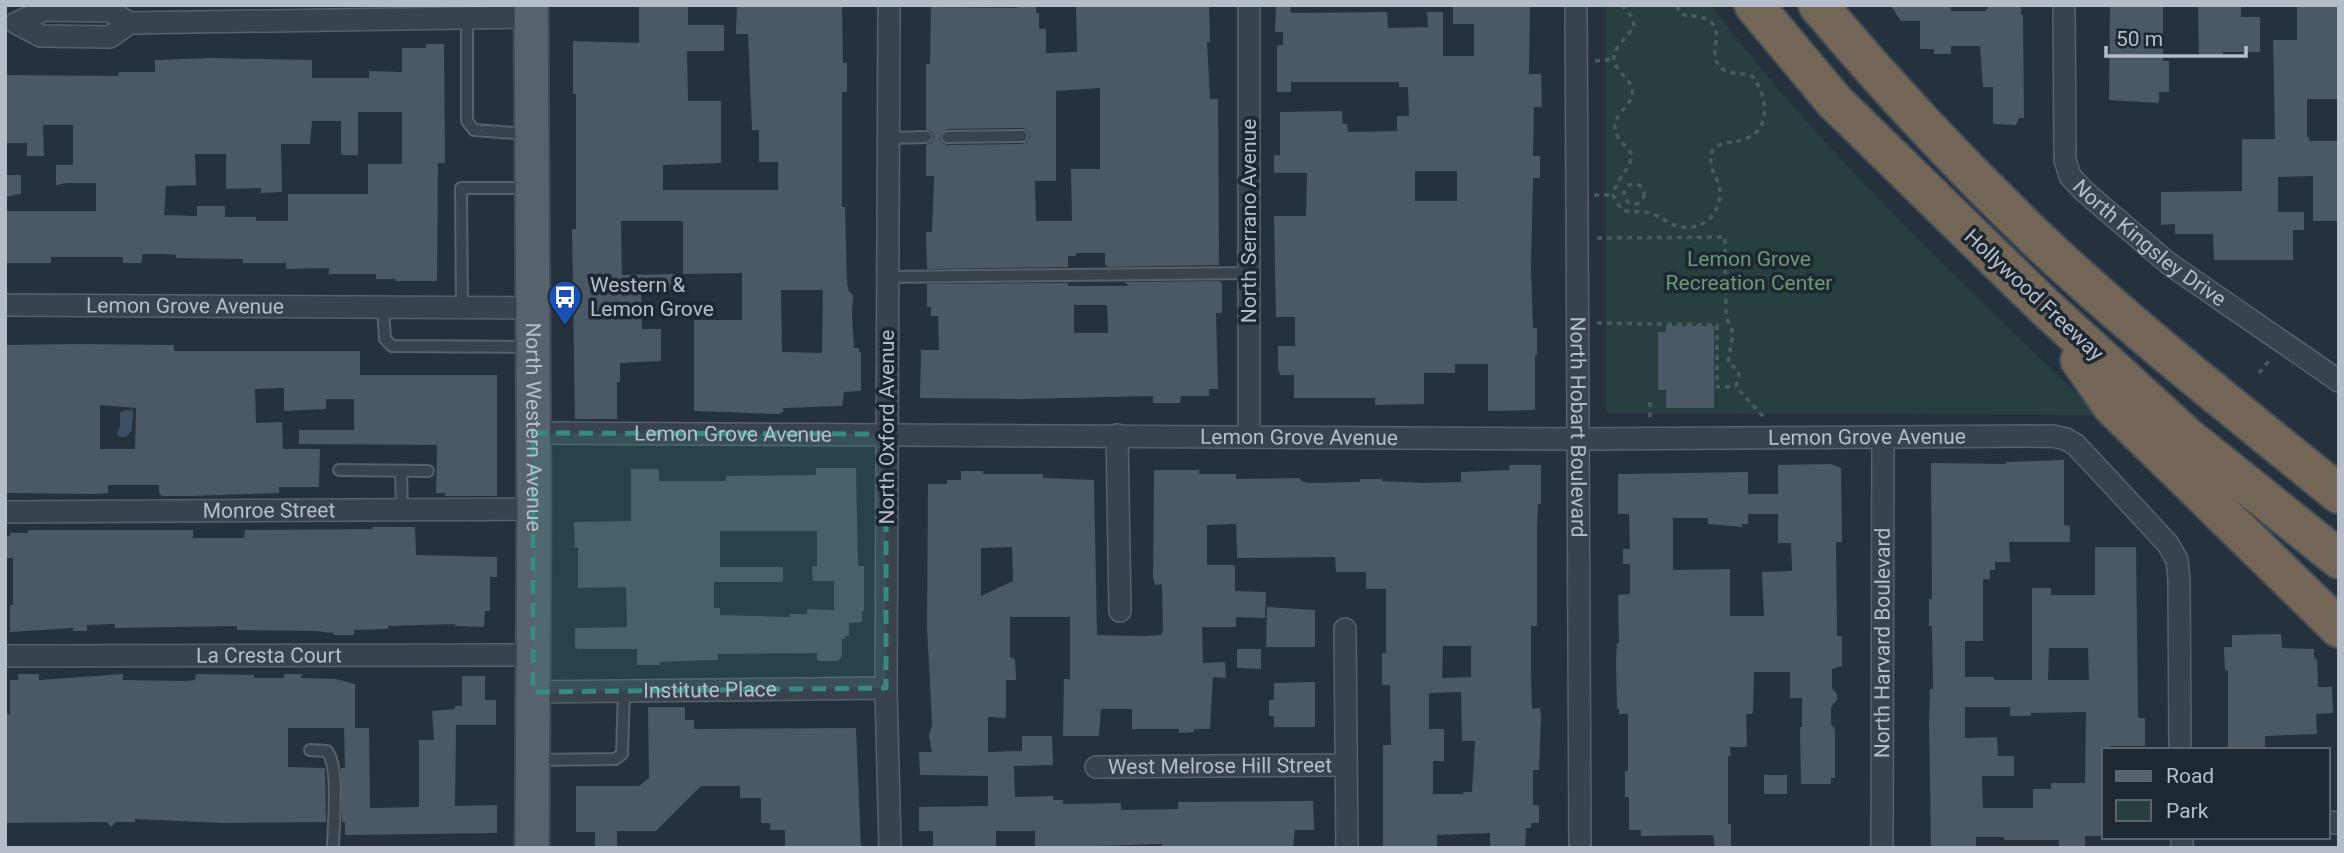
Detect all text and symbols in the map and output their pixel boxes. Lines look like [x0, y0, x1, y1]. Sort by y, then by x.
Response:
scale bar [2106, 14, 2246, 58]
text: 50 m [2116, 27, 2163, 51]
street label: North Serrano Avenue [1237, 119, 1261, 323]
street label: North Kingsley Drive [2068, 175, 2231, 311]
street label: Hollywood Freeway [1959, 224, 2109, 366]
park label: Lemon Grove Recreation Center [1666, 247, 1832, 295]
place label: Western & Lemon Grove [590, 273, 714, 321]
bus stop icon: Western & Lemon Grove [546, 278, 584, 327]
street label: Lemon Grove Avenue [86, 293, 284, 319]
street label: North Hobart Boulevard [1565, 316, 1591, 538]
street label: North Western Avenue [521, 322, 546, 532]
street label: North Oxford Avenue [875, 329, 899, 525]
street label: Lemon Grove Avenue [634, 422, 832, 447]
street label: Lemon Grove Avenue [1200, 425, 1398, 450]
street label: Lemon Grove Avenue [1768, 425, 1966, 450]
street label: Monroe Street [203, 498, 336, 523]
street label: North Harvard Boulevard [1870, 528, 1895, 758]
street label: La Cresta Court [196, 643, 342, 668]
street label: Institute Place [643, 677, 777, 703]
legend [2102, 748, 2330, 839]
street label: West Melrose Hill Street [1108, 753, 1332, 779]
text: Road [2166, 764, 2214, 788]
text: Park [2166, 799, 2209, 823]

